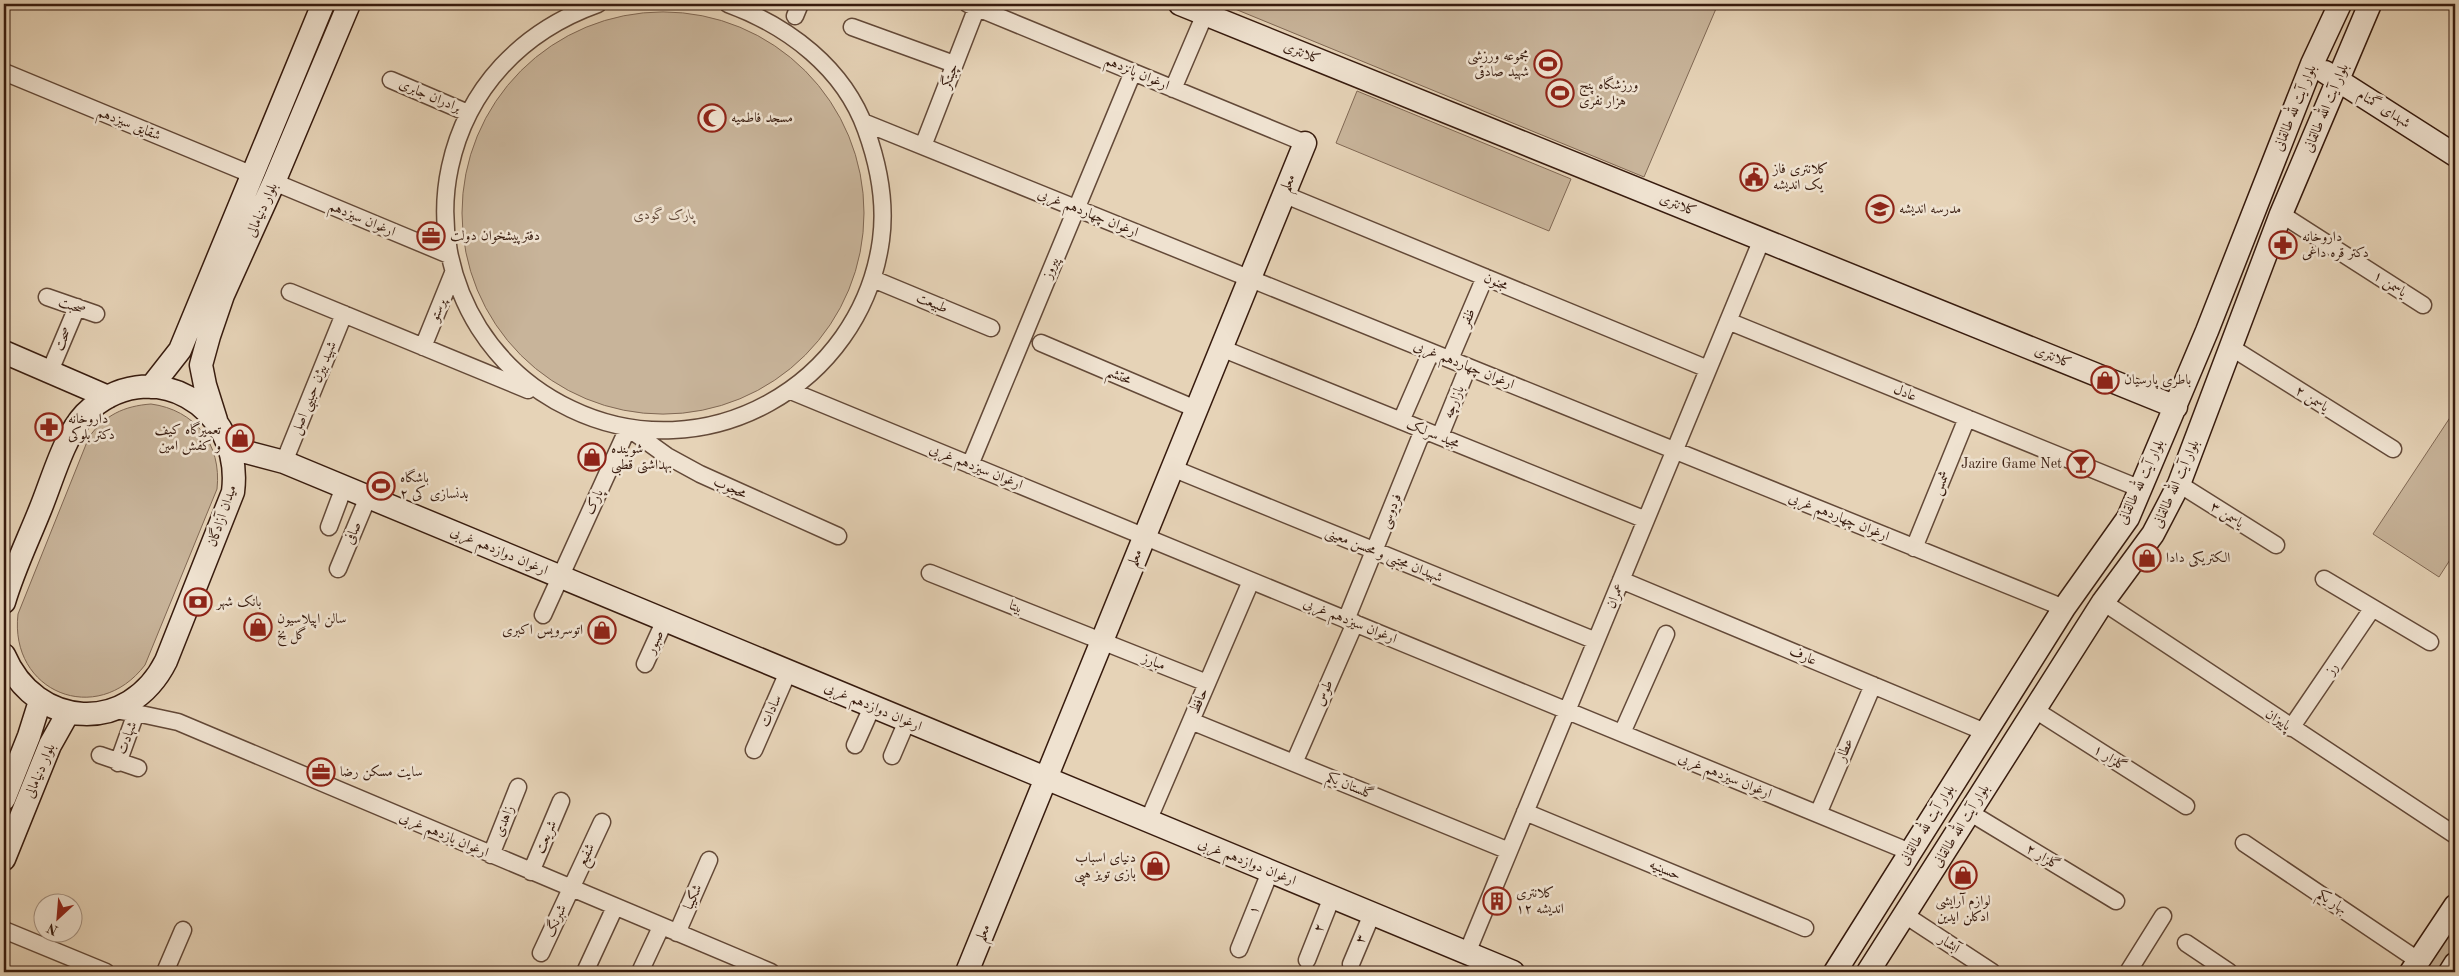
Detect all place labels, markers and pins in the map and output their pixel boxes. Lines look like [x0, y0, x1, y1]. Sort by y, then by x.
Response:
place label: مجموعه ورزشی شهید صادقی [1467, 49, 1529, 81]
sports icon: مجموعه ورزشی شهید صادقی [1533, 49, 1563, 79]
place label: ورزشگاه پنج هزار نفری [1579, 75, 1638, 109]
sports icon: ورزشگاه پنج هزار نفری [1545, 78, 1575, 108]
mosque icon: مسجد فاطمیه [697, 103, 727, 133]
place label: مسجد فاطمیه [731, 111, 793, 126]
place label: کلانتری فاز یک اندیشه [1771, 161, 1828, 193]
public building icon: کلانتری فاز یک اندیشه [1739, 162, 1769, 192]
school or university icon: مدرسه اندیشه [1865, 194, 1895, 224]
place label: مدرسه اندیشه [1899, 202, 1961, 217]
office icon: دفترپیشخوان دولت [416, 221, 446, 251]
place label: دفترپیشخوان دولت [450, 229, 540, 245]
pharmacy icon: داروخانه دکتر قره داغی [2268, 230, 2298, 260]
place label: داروخانه دکتر قره داغی [2302, 230, 2369, 261]
shop icon: باطری پارسيان [2090, 365, 2120, 395]
place label: باطری پارسيان [2124, 373, 2192, 390]
pharmacy icon: داروخانه دکتر بلوکی [34, 412, 64, 442]
place label: داروخانه دکتر بلوکی [68, 412, 115, 443]
place label: تعمیرگاه کیف و کفش امین [154, 421, 221, 455]
shop icon: تعمیرگاه کیف و کفش امین [225, 423, 255, 453]
shop icon: شوینده بهداشتی قطبی [577, 442, 607, 472]
place label: شوینده بهداشتی قطبی [611, 442, 672, 476]
bar icon: Jazire Game Net [2066, 449, 2096, 479]
place label: Jazire Game Net [1961, 457, 2062, 471]
place label: باشگاه بدنسازی کی ۲ [400, 468, 468, 502]
sports icon: باشگاه بدنسازی کی ۲ [366, 471, 396, 501]
shop icon: الکتریکی دادا [2132, 543, 2162, 573]
place label: الکتریکی دادا [2166, 550, 2230, 567]
bank icon: بانک شهر [183, 587, 213, 617]
place label: بانک شهر [215, 594, 262, 611]
shop icon: سالن اپیلاسیون گل یخ [243, 612, 273, 642]
place label: سالن اپیلاسیون گل یخ [277, 612, 347, 647]
shop icon: اتوسرویس اکبری [587, 615, 617, 645]
place label: اتوسرویس اکبری [502, 623, 583, 639]
office icon: سایت مسکن رضا [306, 757, 336, 787]
place label: سایت مسکن رضا [340, 764, 423, 781]
place label: دنیای اسباب بازی تویز هپی [1074, 851, 1136, 887]
shop icon: دنیای اسباب بازی تویز هپی [1140, 851, 1170, 881]
shop icon: لوازم آرایشی ادکلن ایدین [1948, 860, 1978, 890]
place label: کلانتری ۱۲ اندیشه [1516, 885, 1564, 916]
building icon: کلانتری ۱۲ اندیشه [1482, 886, 1512, 916]
place label: لوازم آرایشی ادکلن ایدین [1935, 892, 1991, 926]

